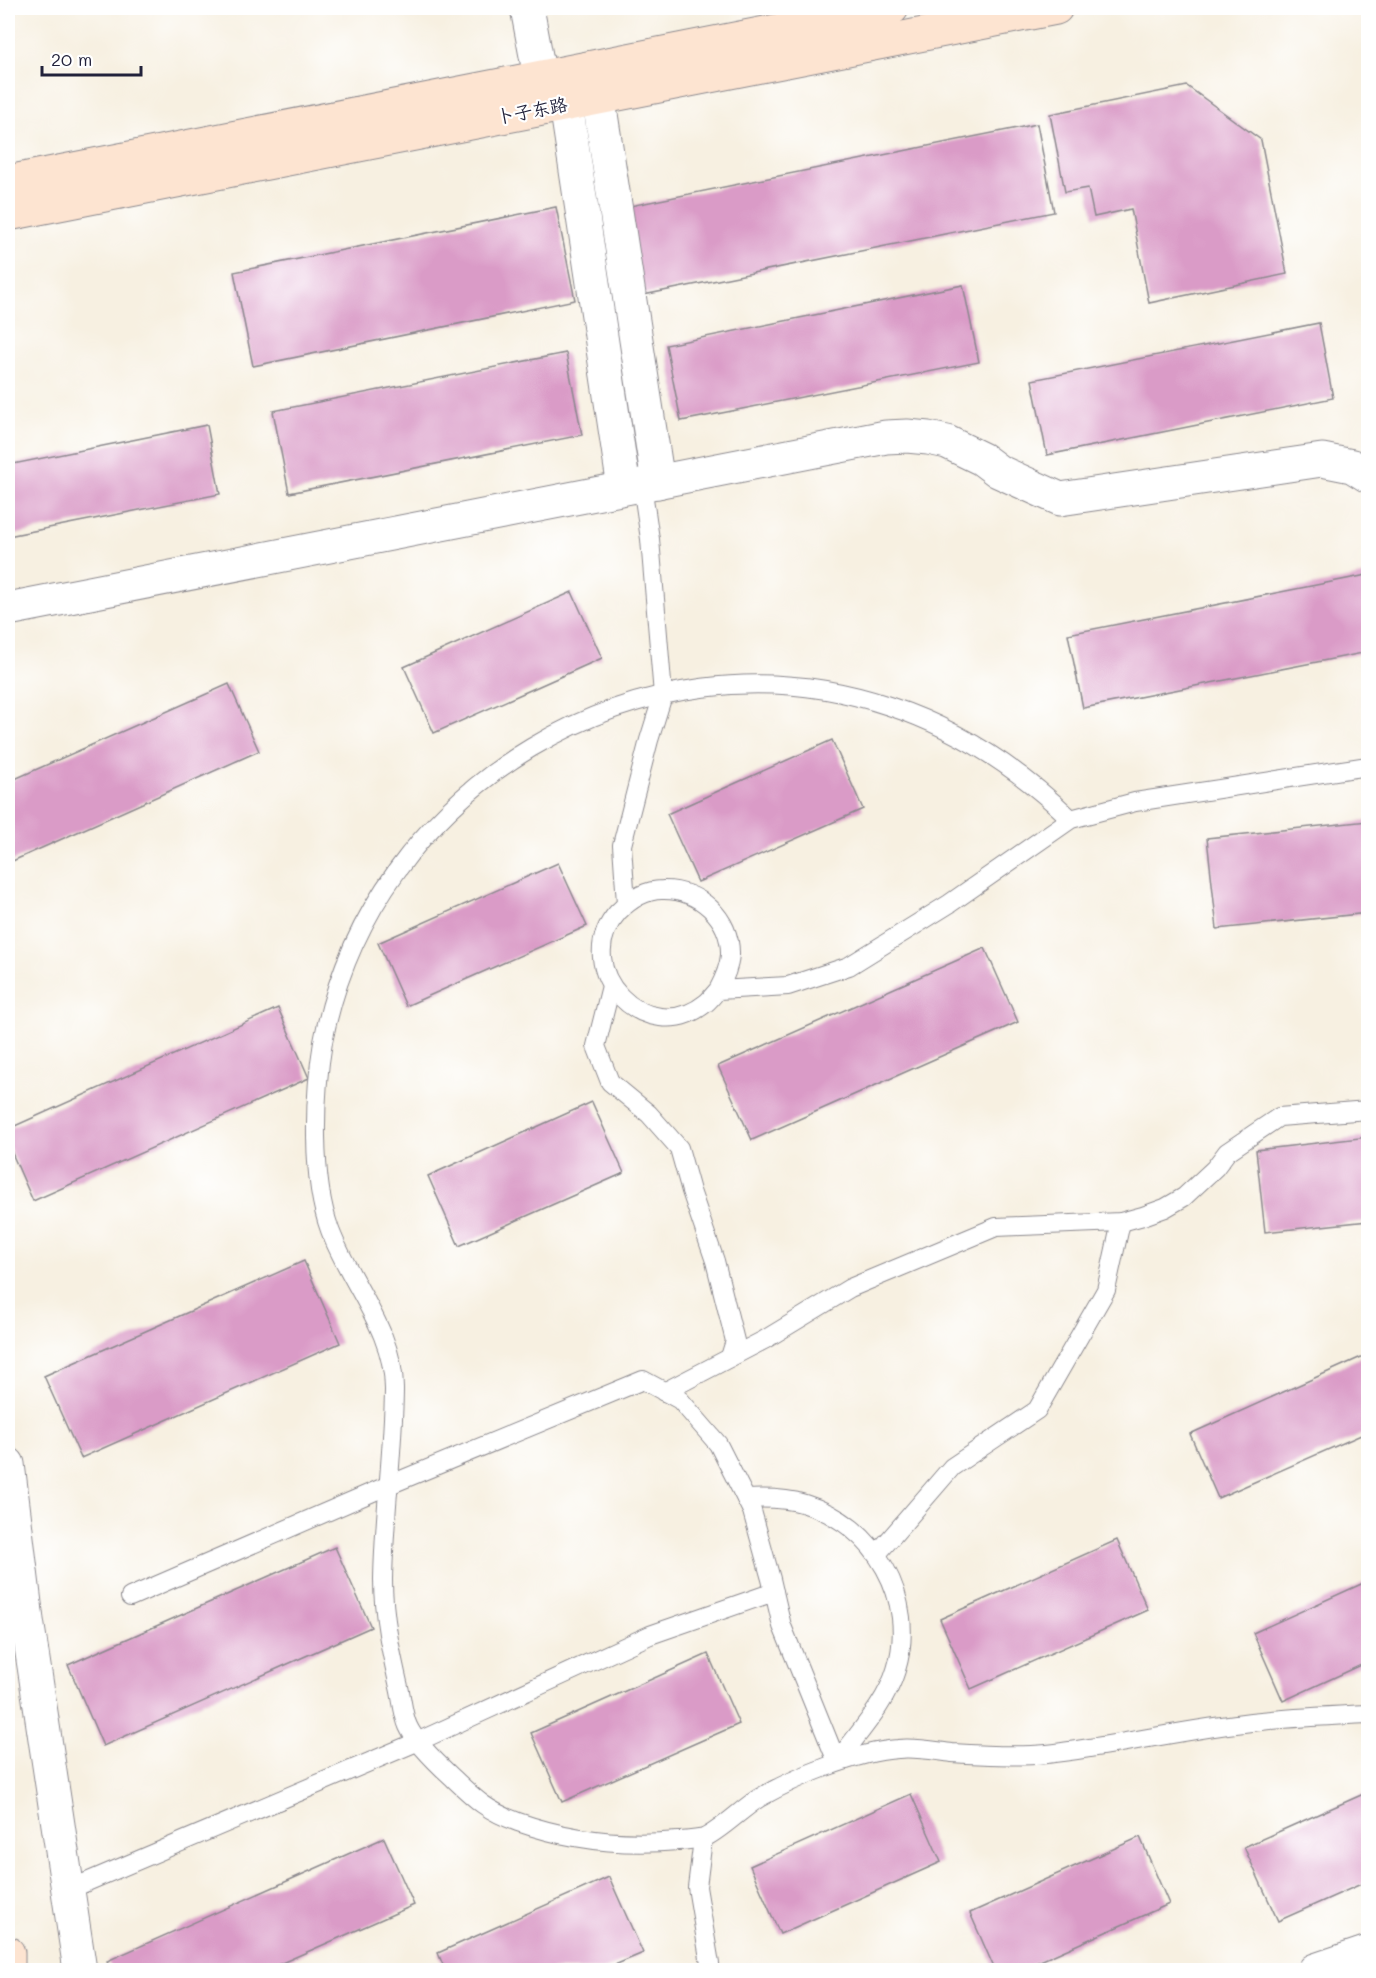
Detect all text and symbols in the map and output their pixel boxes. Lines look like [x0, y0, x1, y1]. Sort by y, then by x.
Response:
scale bar [42, 39, 141, 77]
text: 20 m [51, 47, 92, 71]
street label: 卜子东路 [494, 91, 569, 129]

